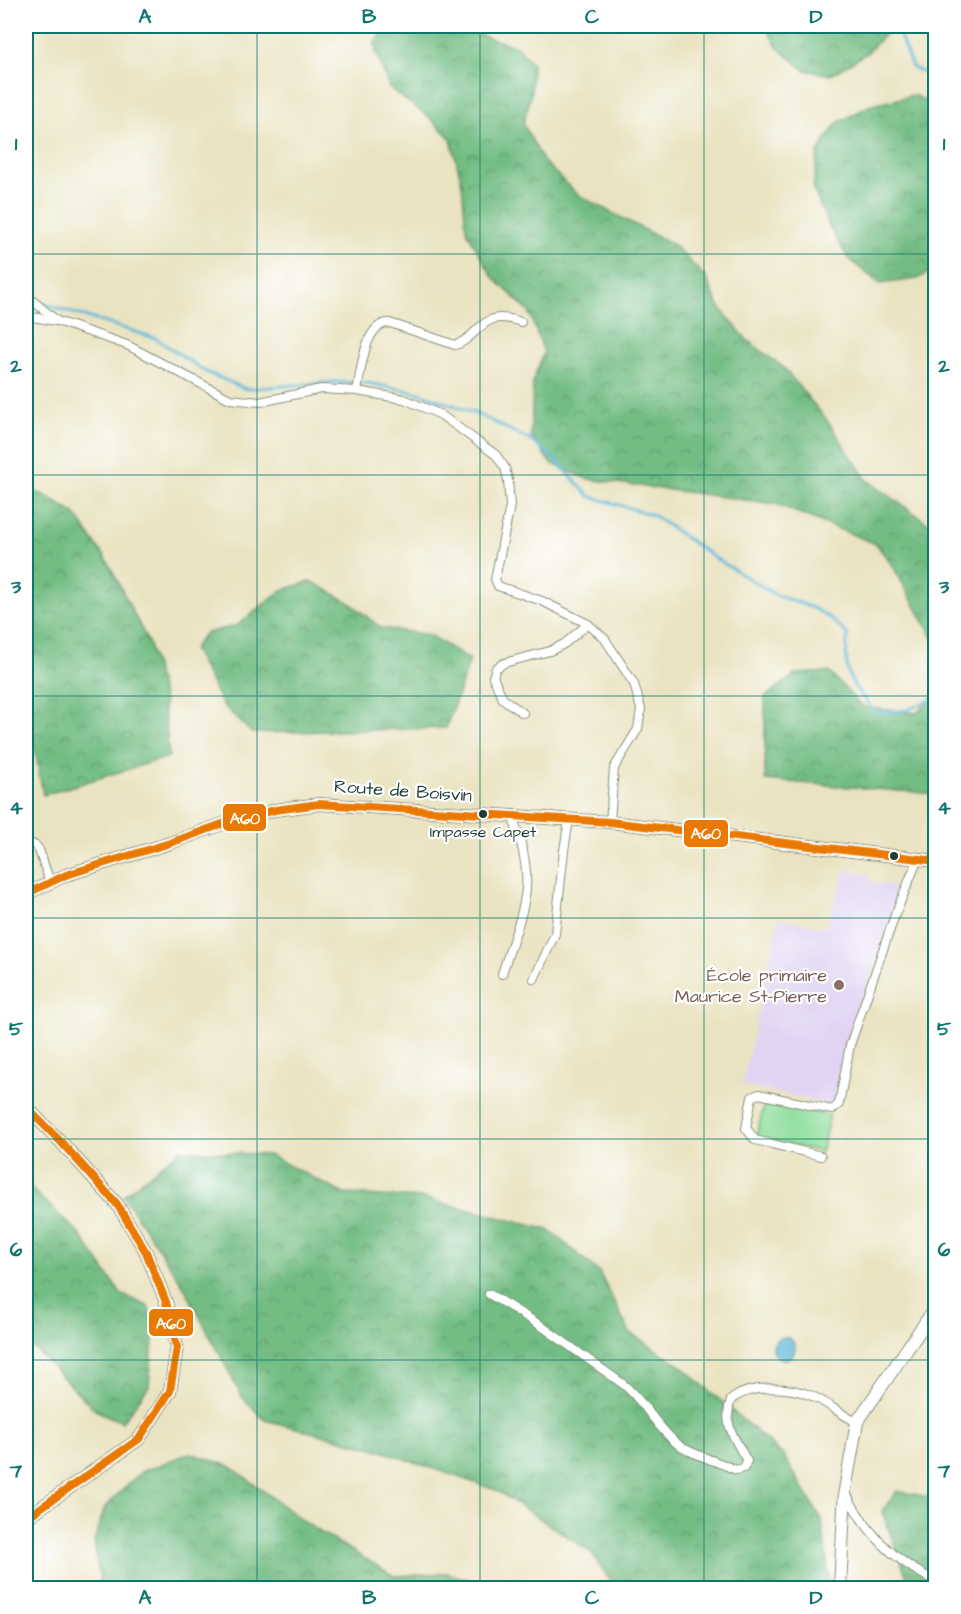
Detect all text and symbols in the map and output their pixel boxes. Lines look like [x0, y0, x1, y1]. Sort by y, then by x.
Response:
text: A [139, 3, 152, 31]
text: B [362, 3, 377, 31]
text: C [585, 3, 600, 31]
text: D [810, 3, 823, 31]
text: 1 [15, 130, 18, 158]
text: 1 [943, 130, 946, 158]
text: 2 [9, 352, 22, 380]
text: 2 [937, 352, 950, 380]
text: 3 [10, 573, 22, 601]
text: 3 [938, 573, 950, 601]
street label: Route de Boisvin [333, 774, 473, 808]
text: 4 [9, 794, 23, 822]
text: 4 [937, 794, 951, 822]
line badge: A60 [222, 803, 267, 832]
text: A60 [230, 808, 260, 830]
marker: Impasse Capet [477, 808, 489, 820]
line badge: A60 [683, 819, 729, 848]
place label: Impasse Capet [430, 821, 537, 843]
text: A60 [691, 823, 721, 845]
unlabelled marker [888, 850, 900, 862]
place label: École primaire Maurice St-Pierre [675, 963, 827, 1009]
marker: École primaire Maurice St-Pierre [832, 978, 846, 992]
text: 5 [9, 1015, 24, 1043]
text: 5 [937, 1015, 952, 1043]
text: 6 [10, 1236, 23, 1264]
text: 6 [938, 1236, 951, 1264]
line badge: A60 [148, 1308, 194, 1337]
text: A60 [156, 1313, 186, 1335]
text: 7 [9, 1457, 23, 1485]
text: 7 [937, 1457, 951, 1485]
text: A [139, 1584, 152, 1612]
text: B [362, 1584, 377, 1612]
text: C [585, 1584, 600, 1612]
text: D [810, 1584, 823, 1612]

